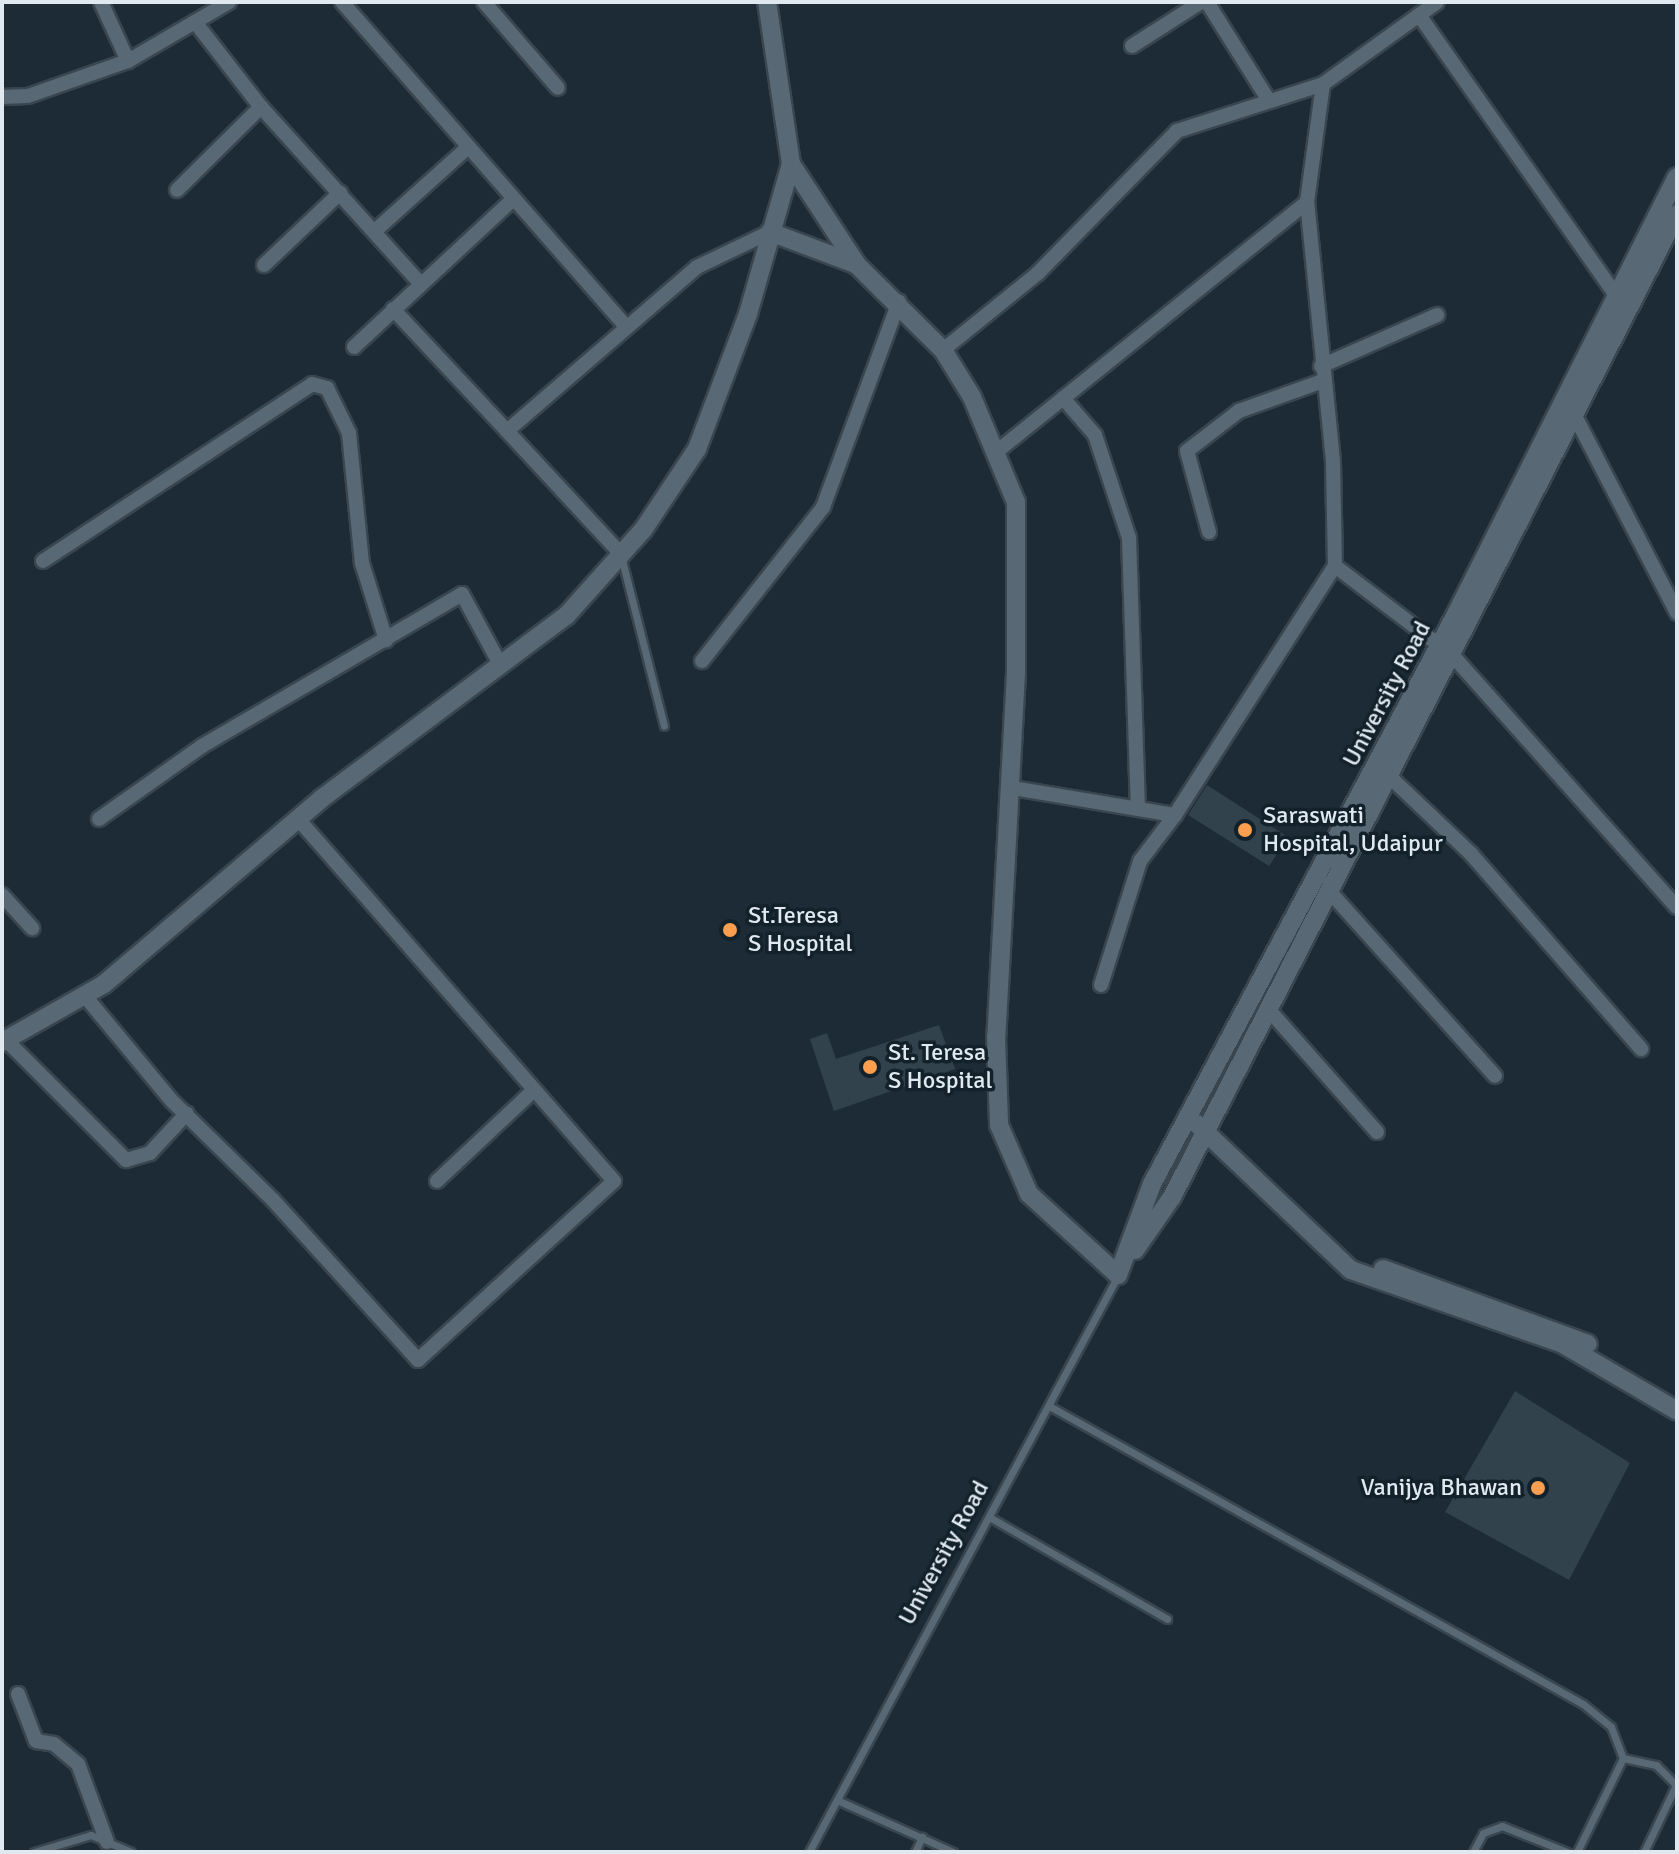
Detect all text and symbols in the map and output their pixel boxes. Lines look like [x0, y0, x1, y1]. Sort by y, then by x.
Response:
street label: University Road [1337, 617, 1437, 771]
place label: Saraswati Hospital, Udaipur [1263, 802, 1443, 858]
marker: Saraswati Hospital, Udaipur [1234, 819, 1256, 841]
place label: St.Teresa S Hospital [748, 902, 852, 958]
marker: St.Teresa S Hospital [719, 919, 741, 941]
place label: St. Teresa S Hospital [888, 1039, 992, 1095]
marker: St. Teresa S Hospital [859, 1056, 881, 1078]
place label: Vanijya Bhawan [1361, 1474, 1522, 1502]
street label: University Road [893, 1476, 995, 1630]
marker: Vanijya Bhawan [1529, 1479, 1547, 1497]

